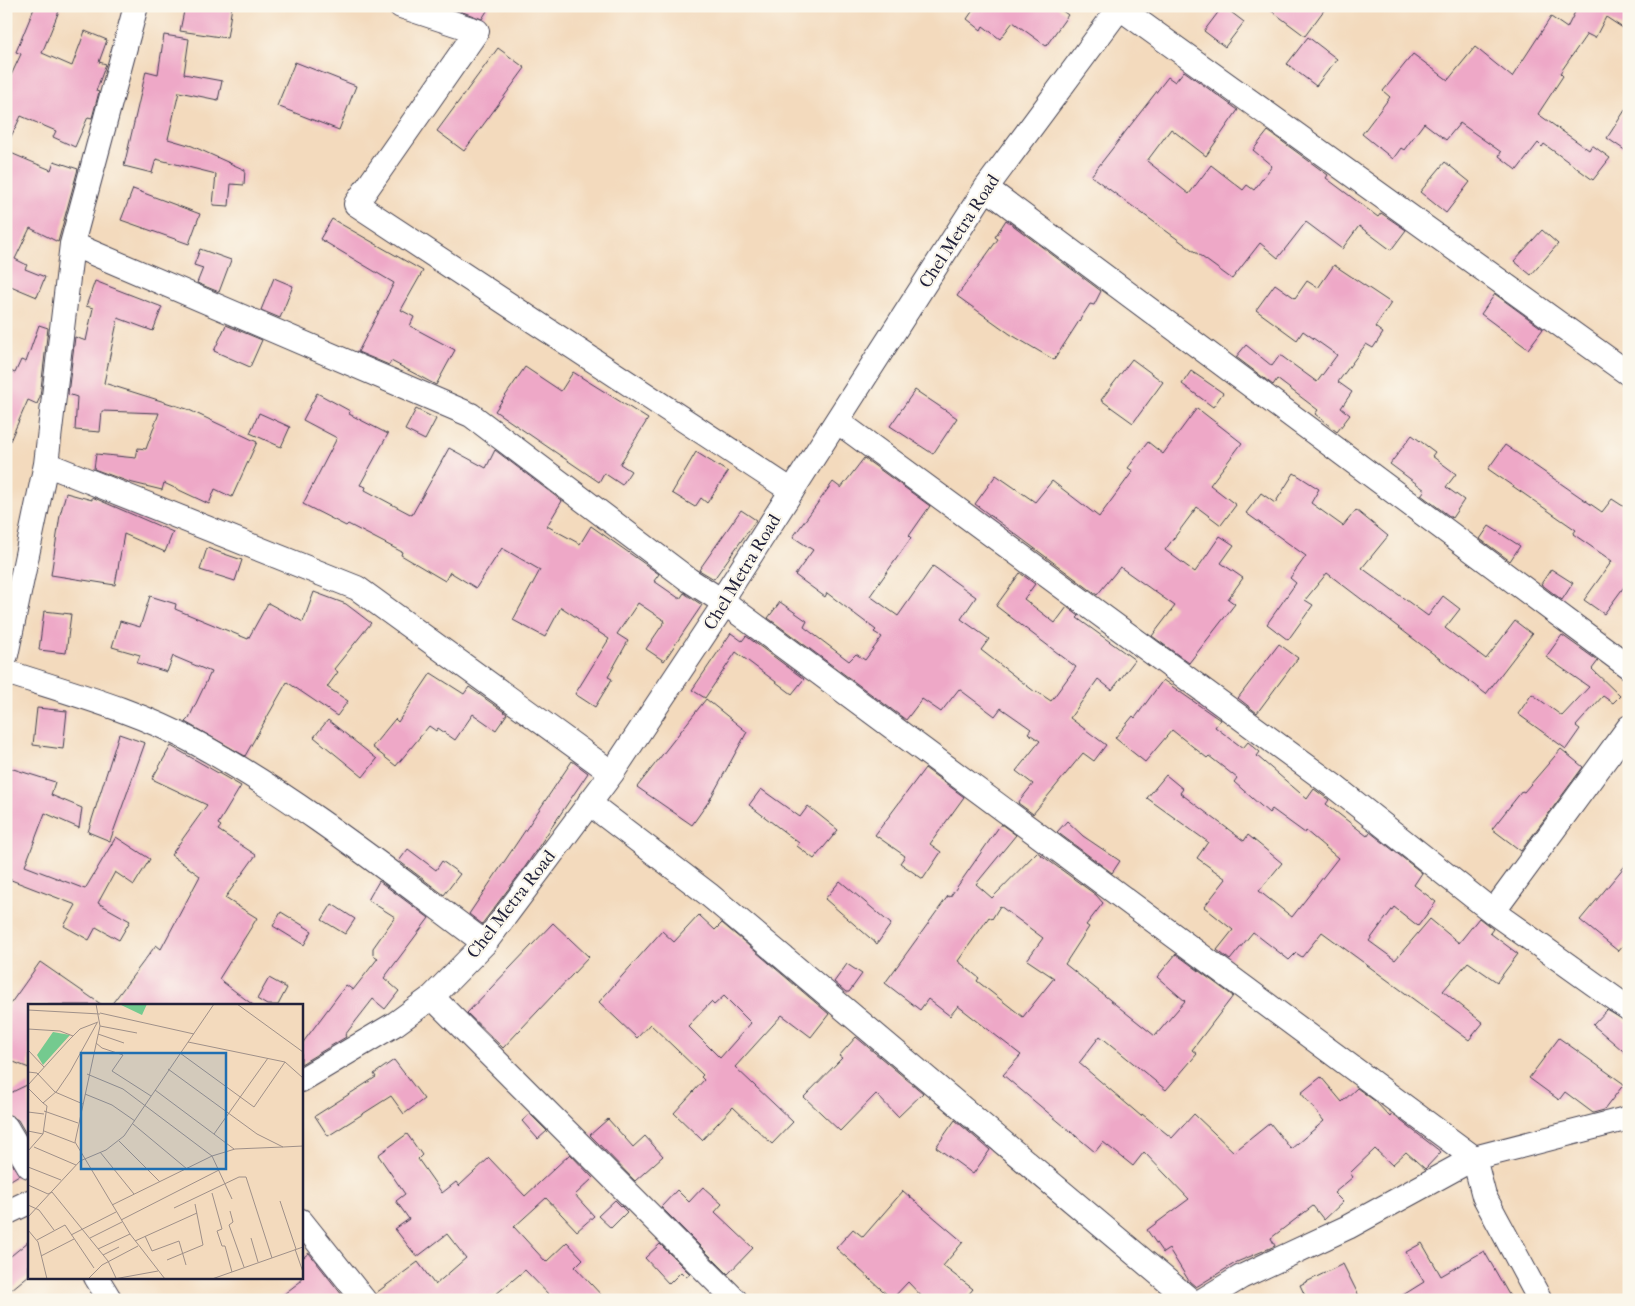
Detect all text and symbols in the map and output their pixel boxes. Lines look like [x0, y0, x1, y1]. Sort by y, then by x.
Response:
street label: Chel Metra Road [915, 170, 1004, 292]
street label: Chel Metra Road [700, 510, 785, 634]
street label: Chel Metra Road [463, 846, 560, 963]
inset map [28, 1004, 302, 1278]

